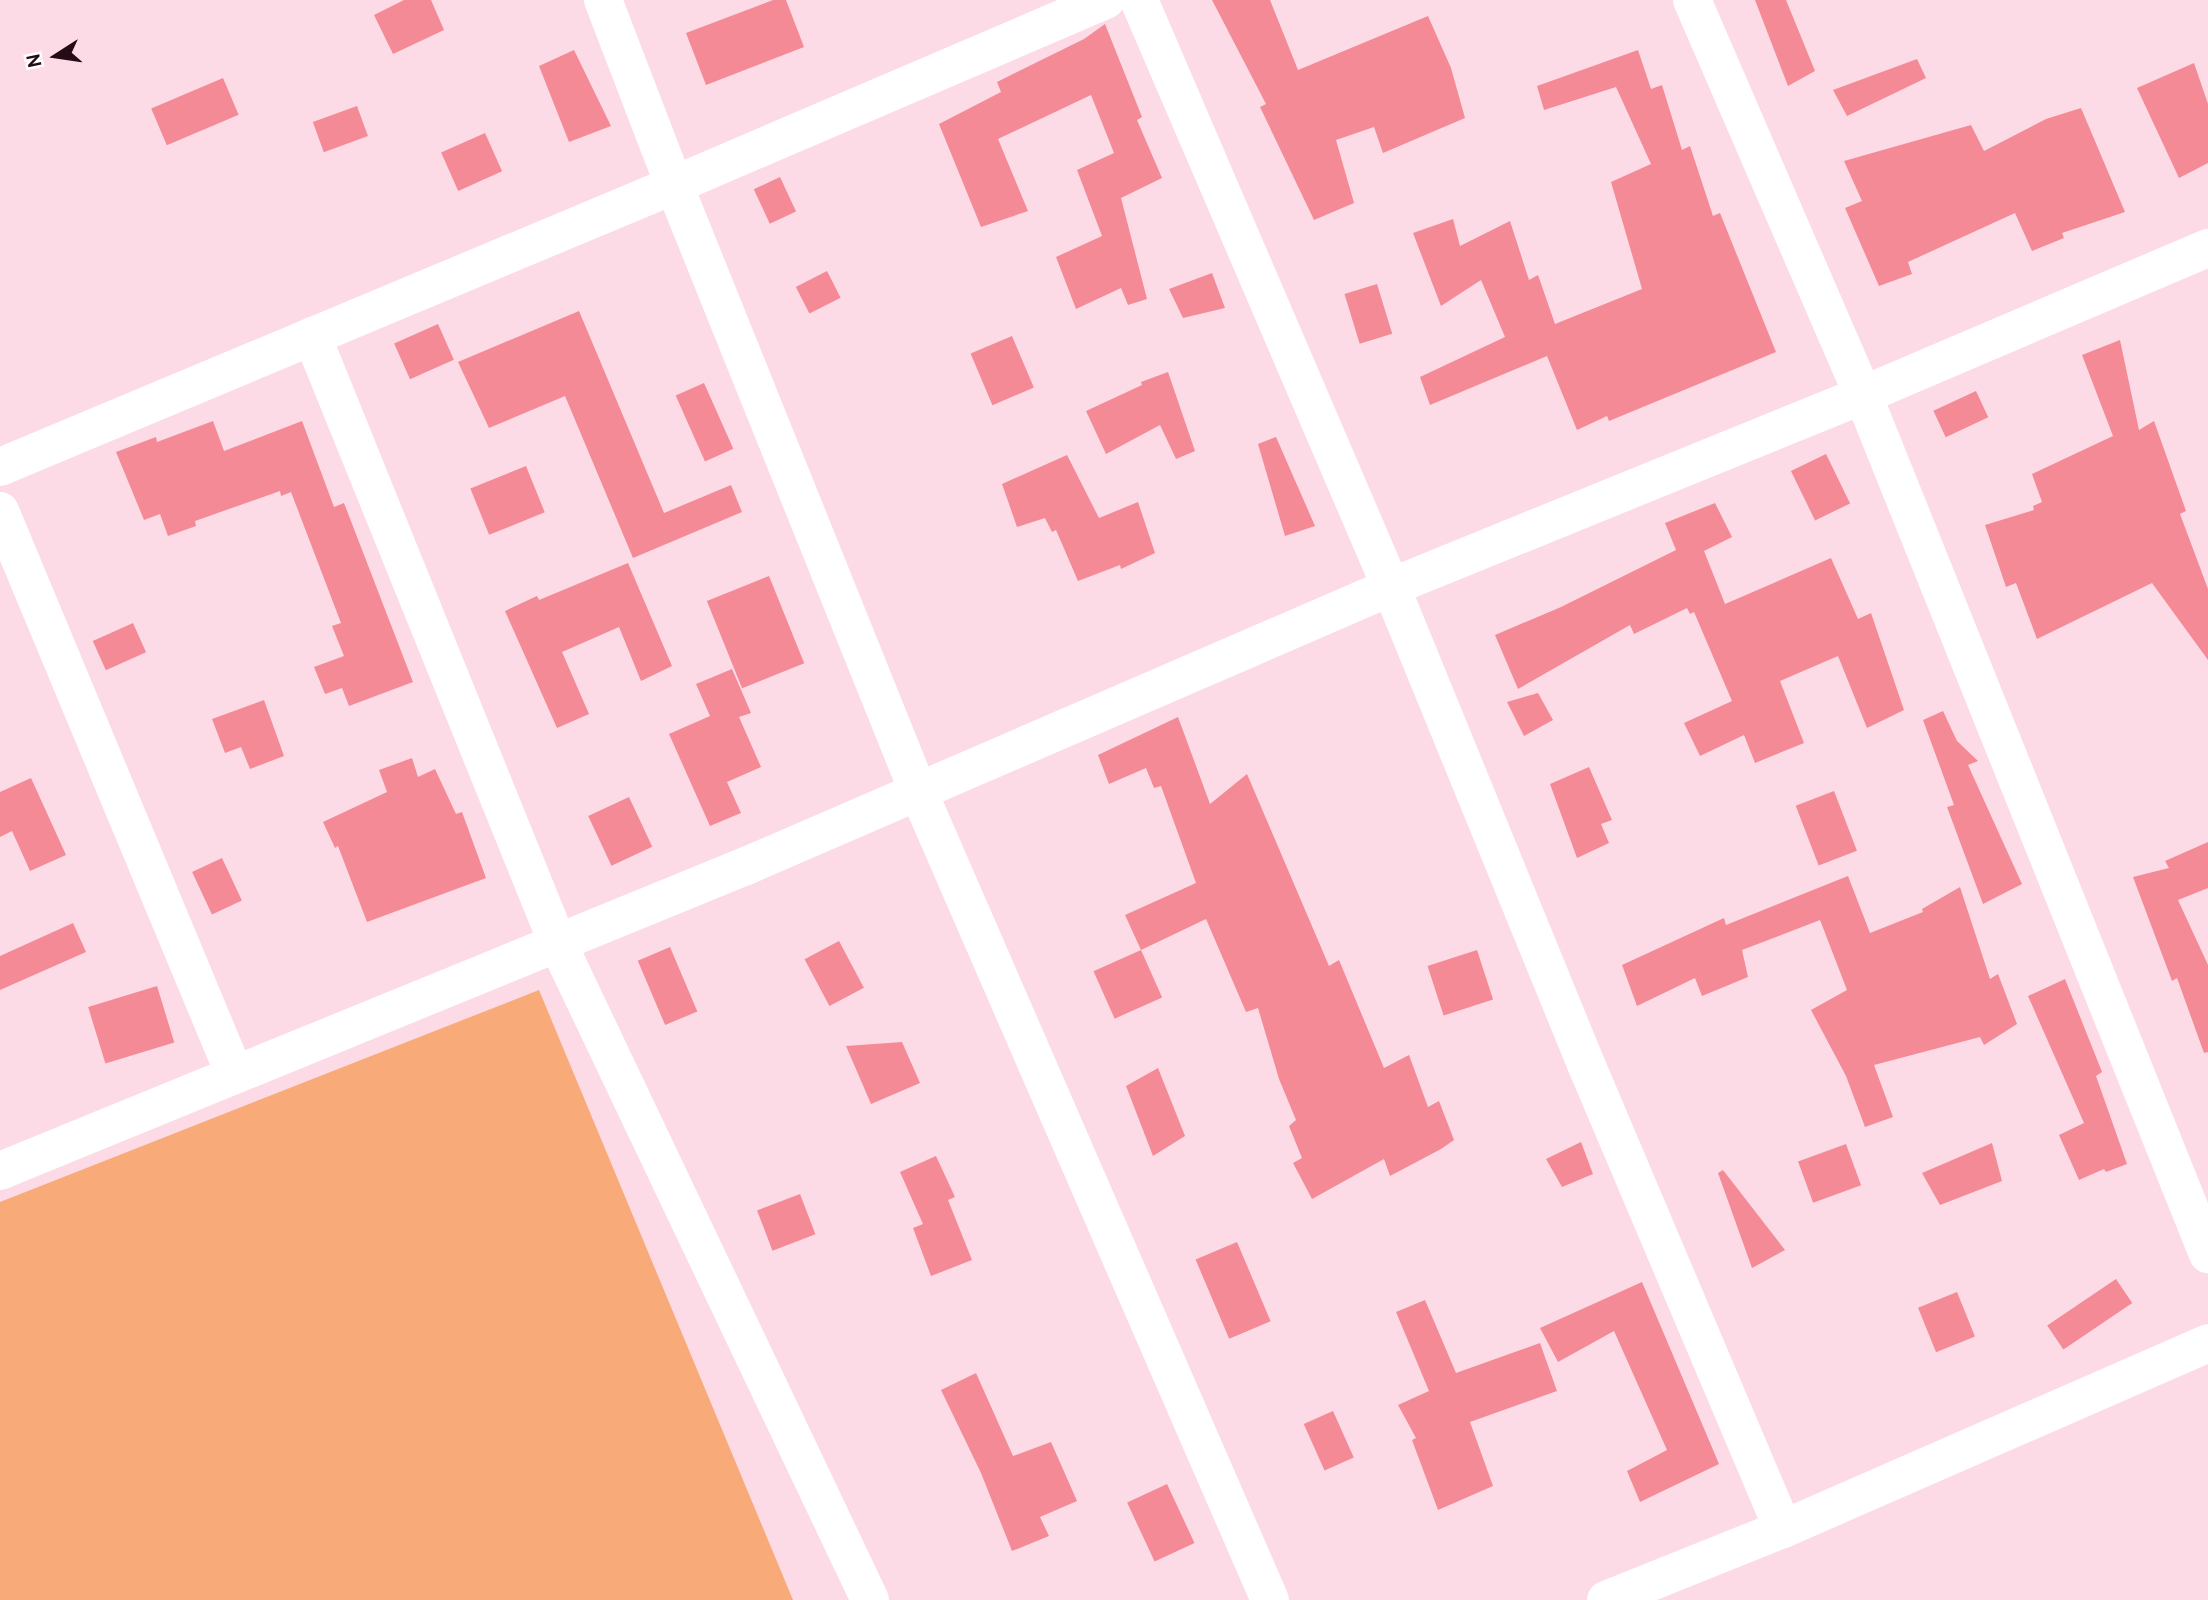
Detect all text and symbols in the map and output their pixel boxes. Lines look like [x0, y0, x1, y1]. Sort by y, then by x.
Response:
north arrow [21, 21, 91, 91]
text: N [22, 51, 49, 70]

